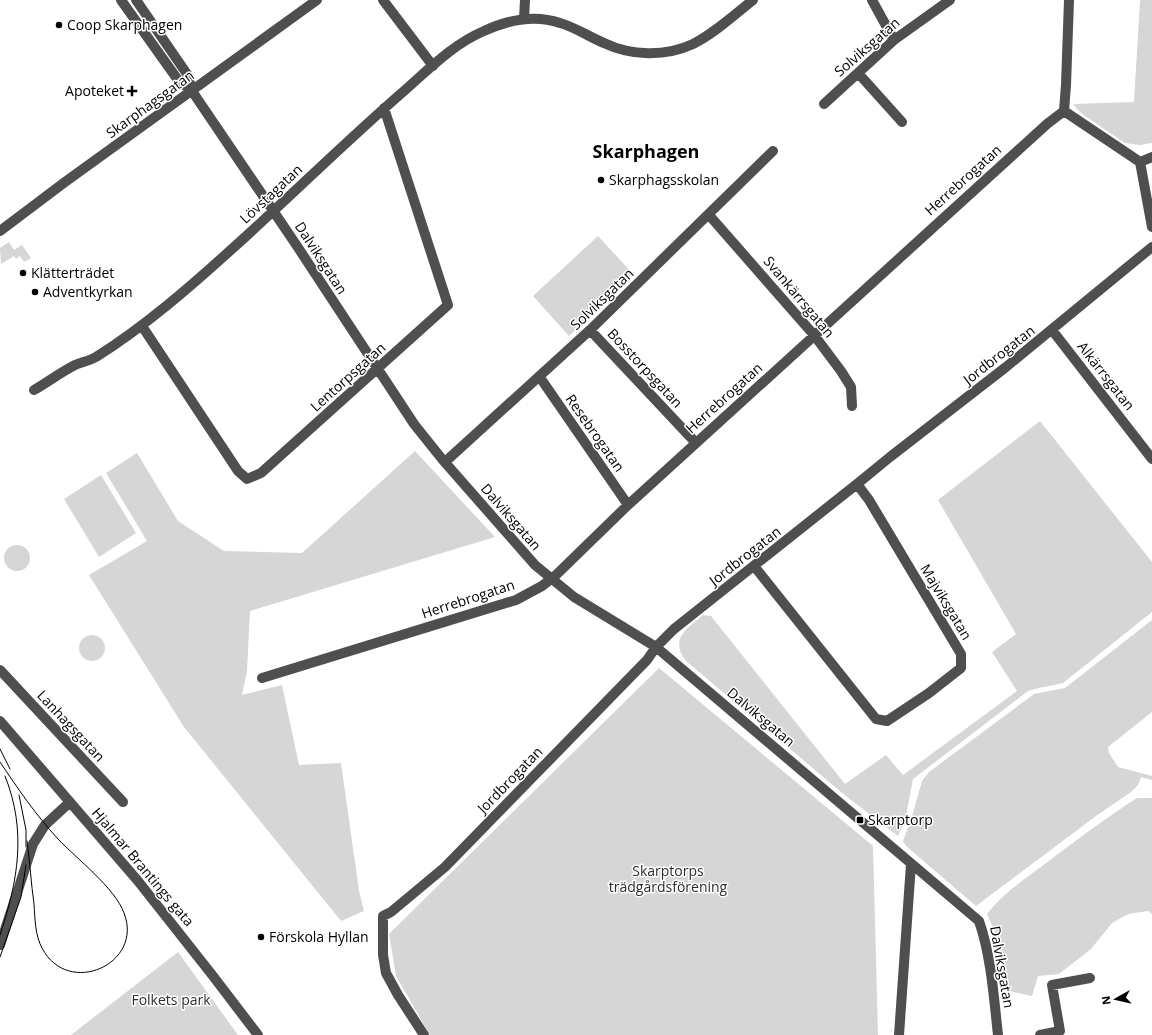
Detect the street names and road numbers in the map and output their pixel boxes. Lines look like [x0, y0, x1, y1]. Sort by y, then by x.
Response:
street label: Solviksgatan [830, 13, 903, 80]
street label: Skarphagsgatan [102, 65, 198, 142]
street label: Herrebrogatan [920, 140, 1005, 219]
street label: Lövstagatan [235, 160, 306, 227]
street label: Dalviksgatan [291, 218, 352, 298]
street label: Svankärrsgatan [760, 252, 839, 341]
street label: Solviksgatan [566, 264, 637, 334]
street label: Jordbrogatan [957, 321, 1038, 390]
street label: Bosstorpsgatan [604, 324, 687, 411]
street label: Alkärrsgatan [1074, 337, 1139, 414]
street label: Lentorpsgatan [306, 338, 389, 415]
street label: Herrebrogatan [681, 358, 766, 437]
street label: Resebrogatan [562, 390, 629, 475]
street label: Dalviksgatan [477, 479, 546, 554]
street label: Jordbrogatan [703, 522, 784, 591]
street label: Majviksgatan [916, 560, 977, 643]
street label: Herrebrogatan [419, 575, 517, 623]
street label: Dalviksgatan [724, 683, 799, 750]
street label: Lanhagsgatan [33, 686, 109, 765]
street label: Jordbrogatan [472, 742, 546, 819]
street label: Hjalmar Brantings gata [88, 803, 199, 930]
street label: Dalviksgatan [986, 925, 1019, 1009]

